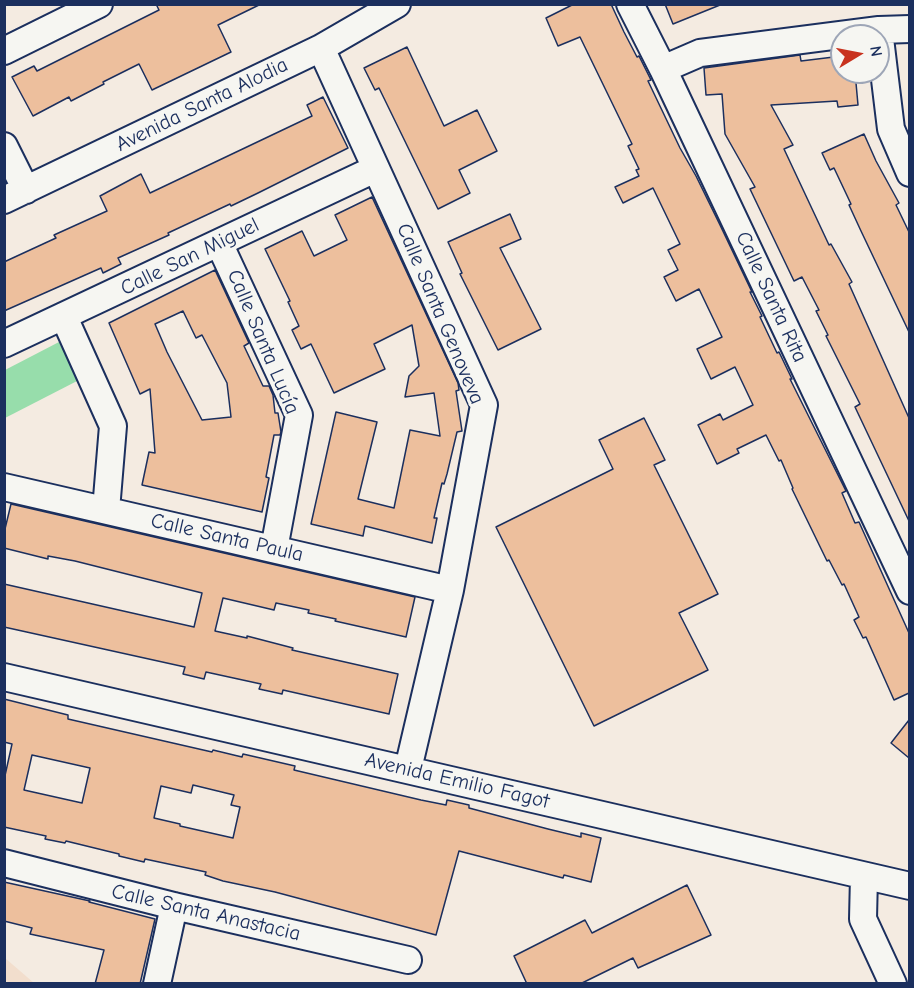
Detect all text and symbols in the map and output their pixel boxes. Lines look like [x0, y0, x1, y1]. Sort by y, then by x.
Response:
north arrow [830, 24, 890, 84]
text: N [866, 45, 886, 58]
street label: Avenida Santa Alodia [112, 52, 292, 158]
street label: Calle San Miguel [117, 213, 263, 301]
street label: Calle Santa Genoveva [391, 220, 489, 408]
street label: Calle Santa Rita [730, 228, 812, 366]
street label: Calle Santa Lucía [221, 266, 305, 418]
street label: Calle Santa Paula [148, 508, 306, 568]
street label: Avenida Emilio Fagot [362, 748, 552, 814]
street label: Calle Santa Anastacia [109, 879, 303, 947]

